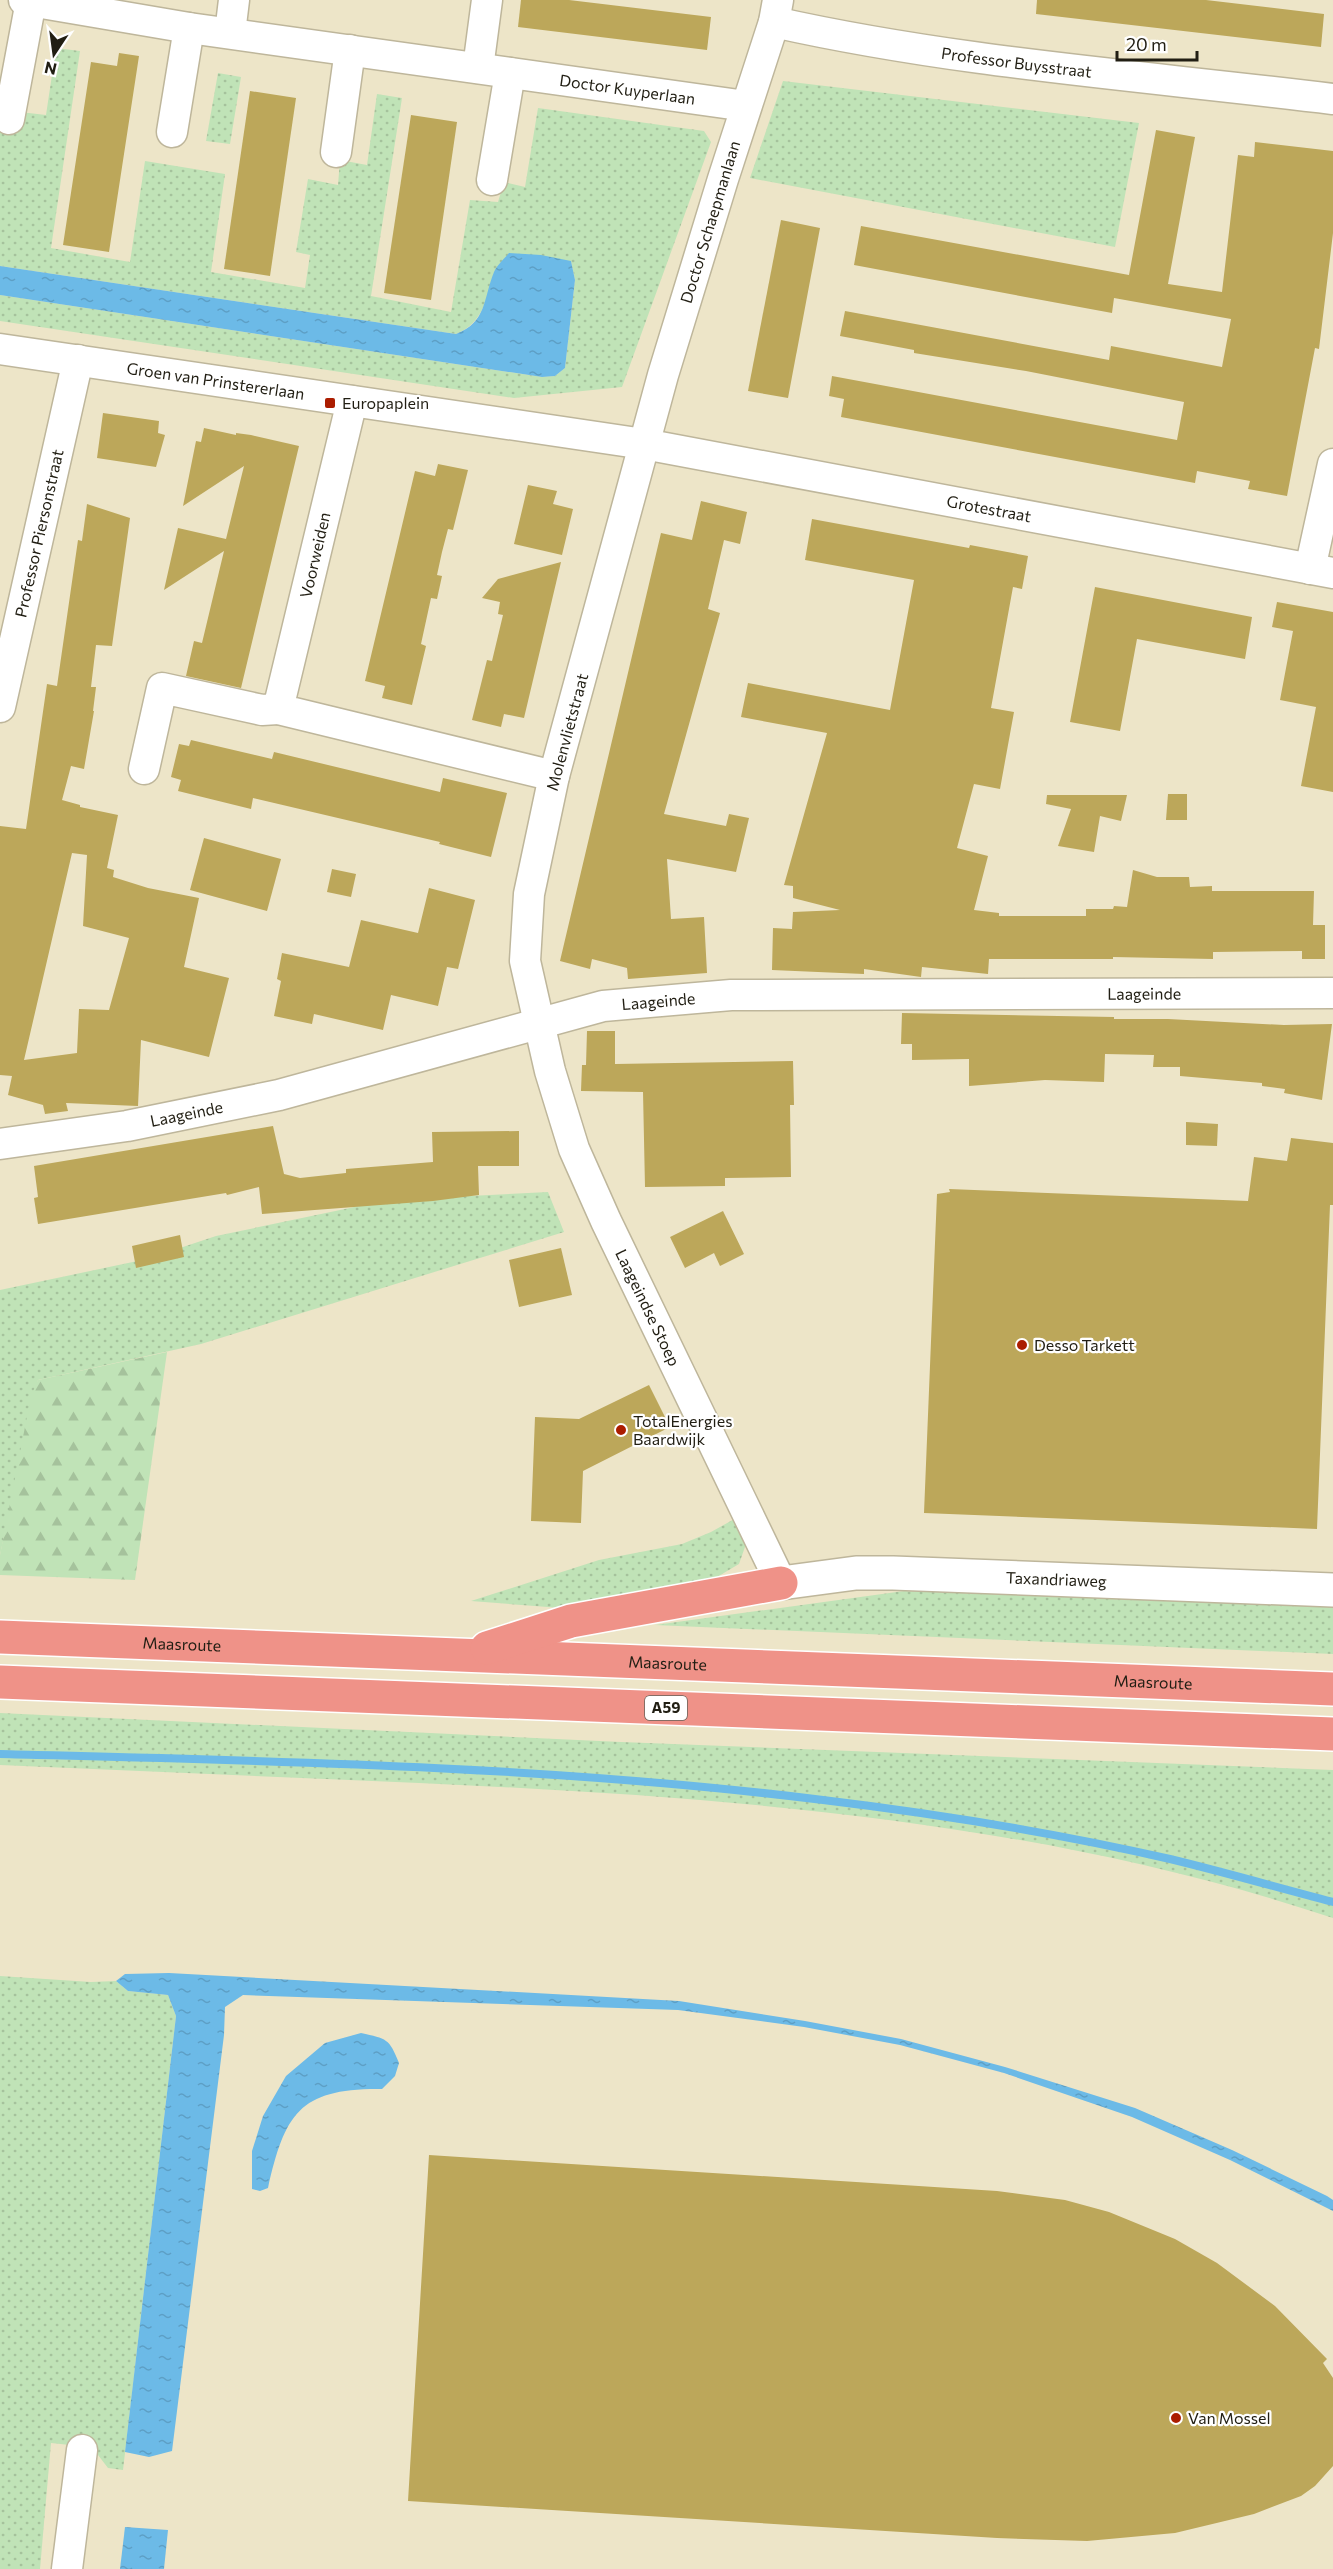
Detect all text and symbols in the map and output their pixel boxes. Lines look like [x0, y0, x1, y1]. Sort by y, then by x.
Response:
north arrow [24, 24, 84, 84]
scale bar [1117, 24, 1196, 62]
text: 20 m [1126, 33, 1167, 55]
street label: Professor Buysstraat [940, 43, 1093, 81]
text: N [43, 58, 58, 80]
street label: Doctor Kuyperlaan [558, 70, 697, 108]
street label: Doctor Schaepmanlaan [676, 138, 743, 305]
street label: Groen van Prinstererlaan [125, 358, 306, 403]
place label: Europaplein [342, 393, 429, 412]
marker: Europaplein [323, 396, 337, 410]
street label: Professor Piersonstraat [10, 447, 67, 619]
street label: Grotestraat [945, 491, 1033, 525]
street label: Voorweiden [295, 510, 334, 600]
street label: Molenvlietstraat [542, 671, 591, 793]
street label: Laageinde [1107, 984, 1181, 1003]
street label: Laageinde [621, 988, 696, 1013]
street label: Laageinde [148, 1097, 225, 1130]
street label: Laageindse Stoep [612, 1246, 685, 1369]
place label: Desso Tarkett [1034, 1335, 1135, 1354]
marker: Desso Tarkett [1015, 1338, 1029, 1352]
place label: TotalEnergies Baardwijk [633, 1411, 732, 1448]
marker: TotalEnergies Baardwijk [614, 1423, 628, 1437]
street label: Taxandriaweg [1005, 1567, 1107, 1590]
street label: Maasroute [142, 1633, 222, 1655]
street label: Maasroute [628, 1652, 707, 1674]
street label: Maasroute [1113, 1670, 1193, 1693]
road number: A59 [645, 1696, 687, 1720]
place label: Van Mossel [1188, 2408, 1270, 2427]
marker: Van Mossel [1169, 2411, 1183, 2425]

